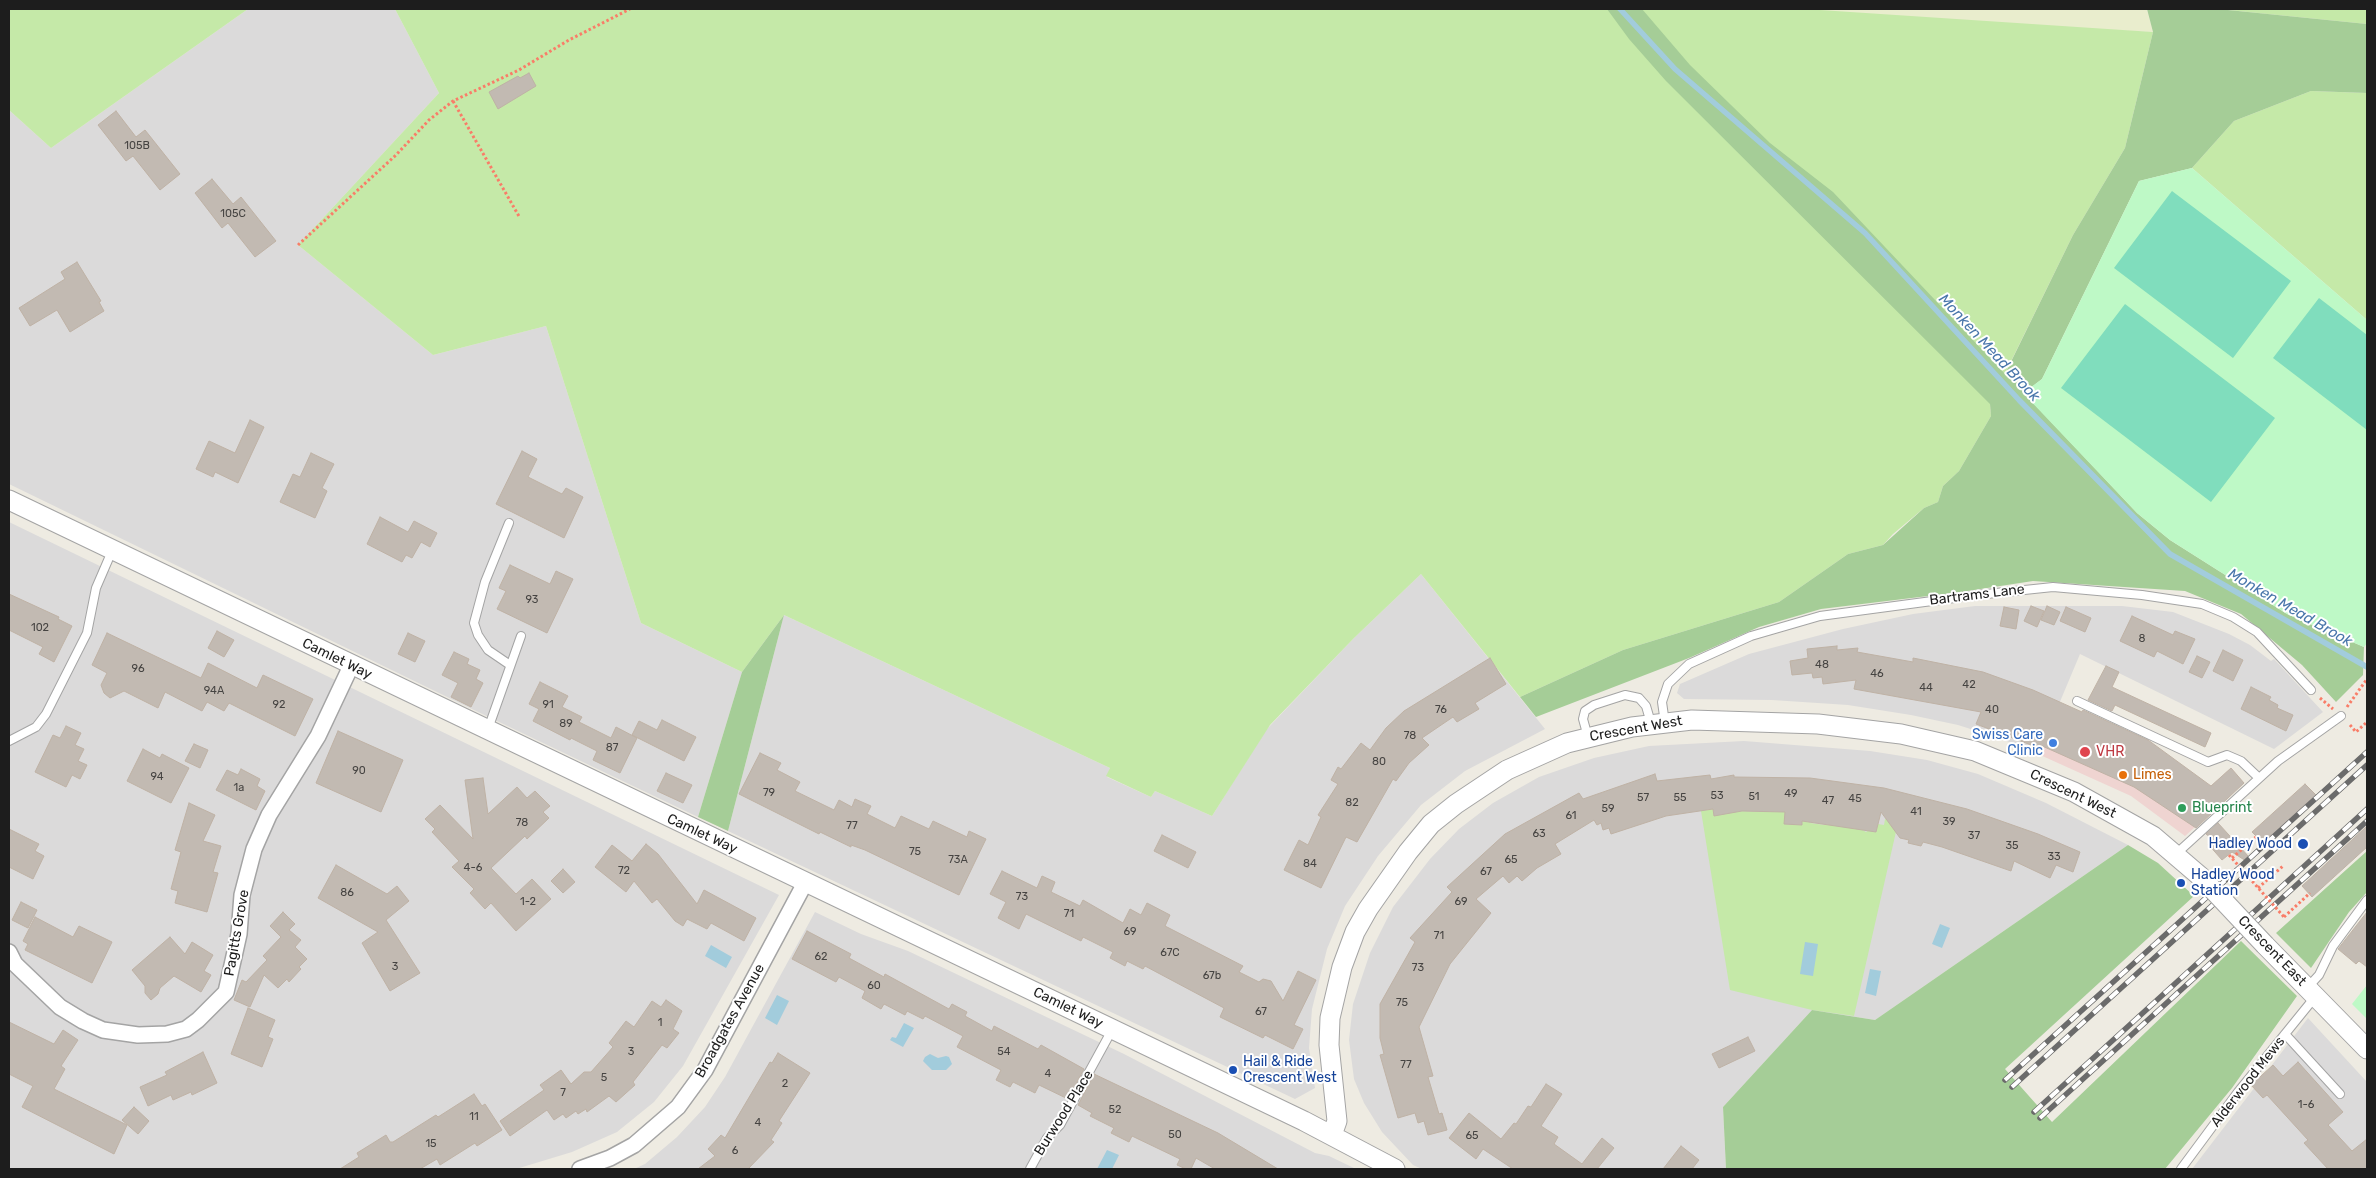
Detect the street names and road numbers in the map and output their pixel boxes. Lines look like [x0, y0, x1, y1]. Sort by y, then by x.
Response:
street label: Bartrams Lane [1928, 581, 2026, 609]
street label: Camlet Way [299, 635, 375, 683]
street label: Crescent West [1588, 713, 1684, 745]
street label: Crescent West [2027, 766, 2119, 822]
street label: Camlet Way [664, 810, 740, 858]
street label: Pagitts Grove [221, 888, 253, 978]
street label: Crescent East [2234, 912, 2310, 990]
street label: Broadgates Avenue [692, 961, 768, 1081]
street label: Camlet Way [1030, 984, 1106, 1032]
street label: Alderwood Mews [2207, 1033, 2289, 1131]
street label: Burwood Place [1031, 1067, 1097, 1159]

